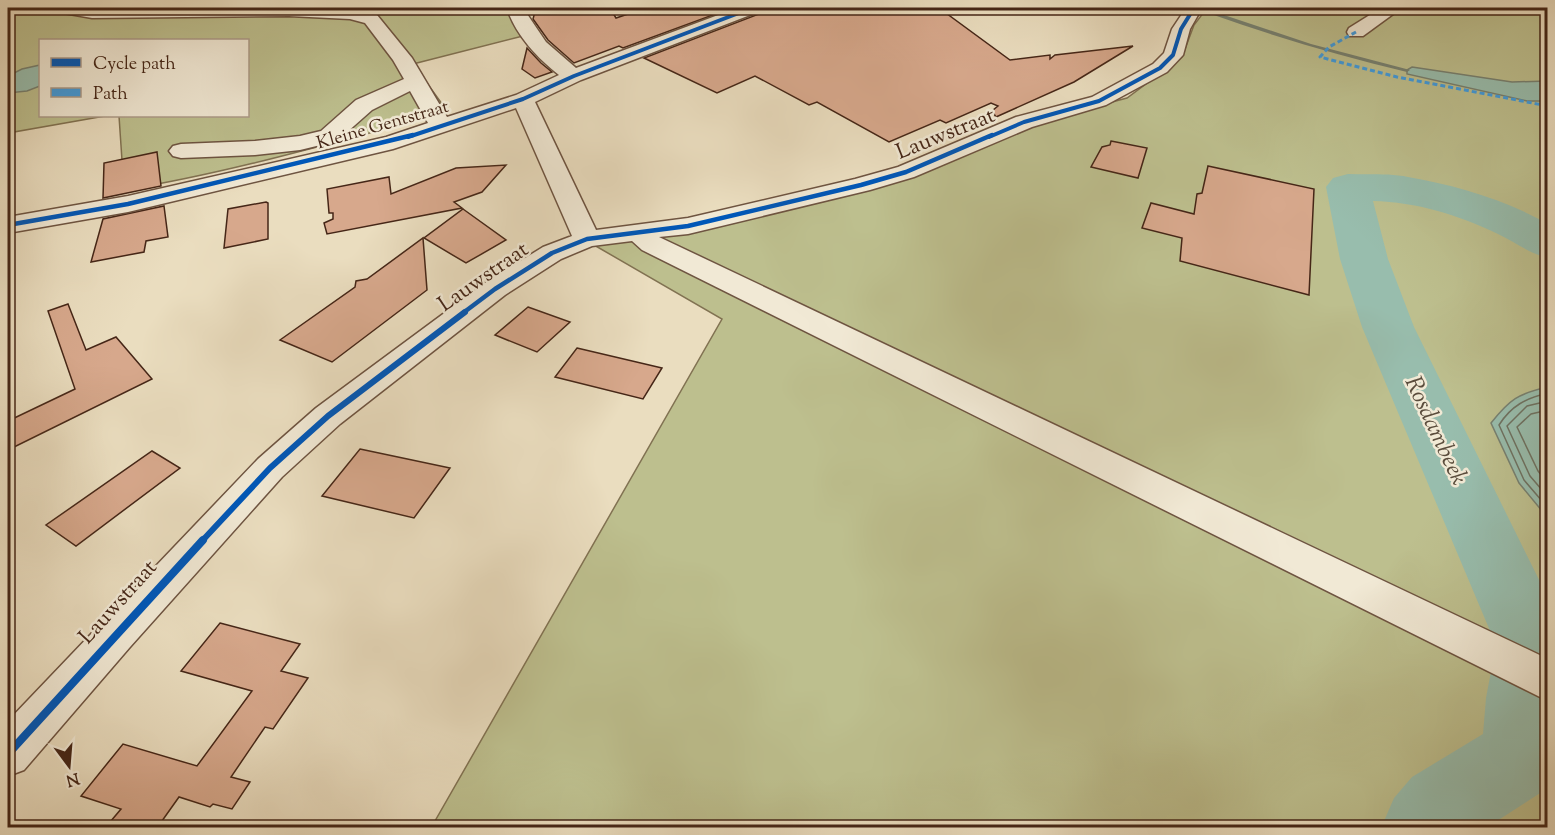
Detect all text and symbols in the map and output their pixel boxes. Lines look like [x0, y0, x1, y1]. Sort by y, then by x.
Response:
legend [39, 39, 249, 117]
text: Cycle path [93, 52, 176, 78]
text: Path [93, 82, 128, 108]
street label: Kleine Gentstraat [314, 95, 452, 157]
street label: Lauwstraat [892, 100, 1001, 169]
street label: Lauwstraat [432, 235, 536, 321]
water label: Rosdambeek [1395, 371, 1475, 491]
street label: Lauwstraat [72, 553, 166, 652]
north arrow [39, 736, 99, 796]
text: N [63, 765, 82, 791]

